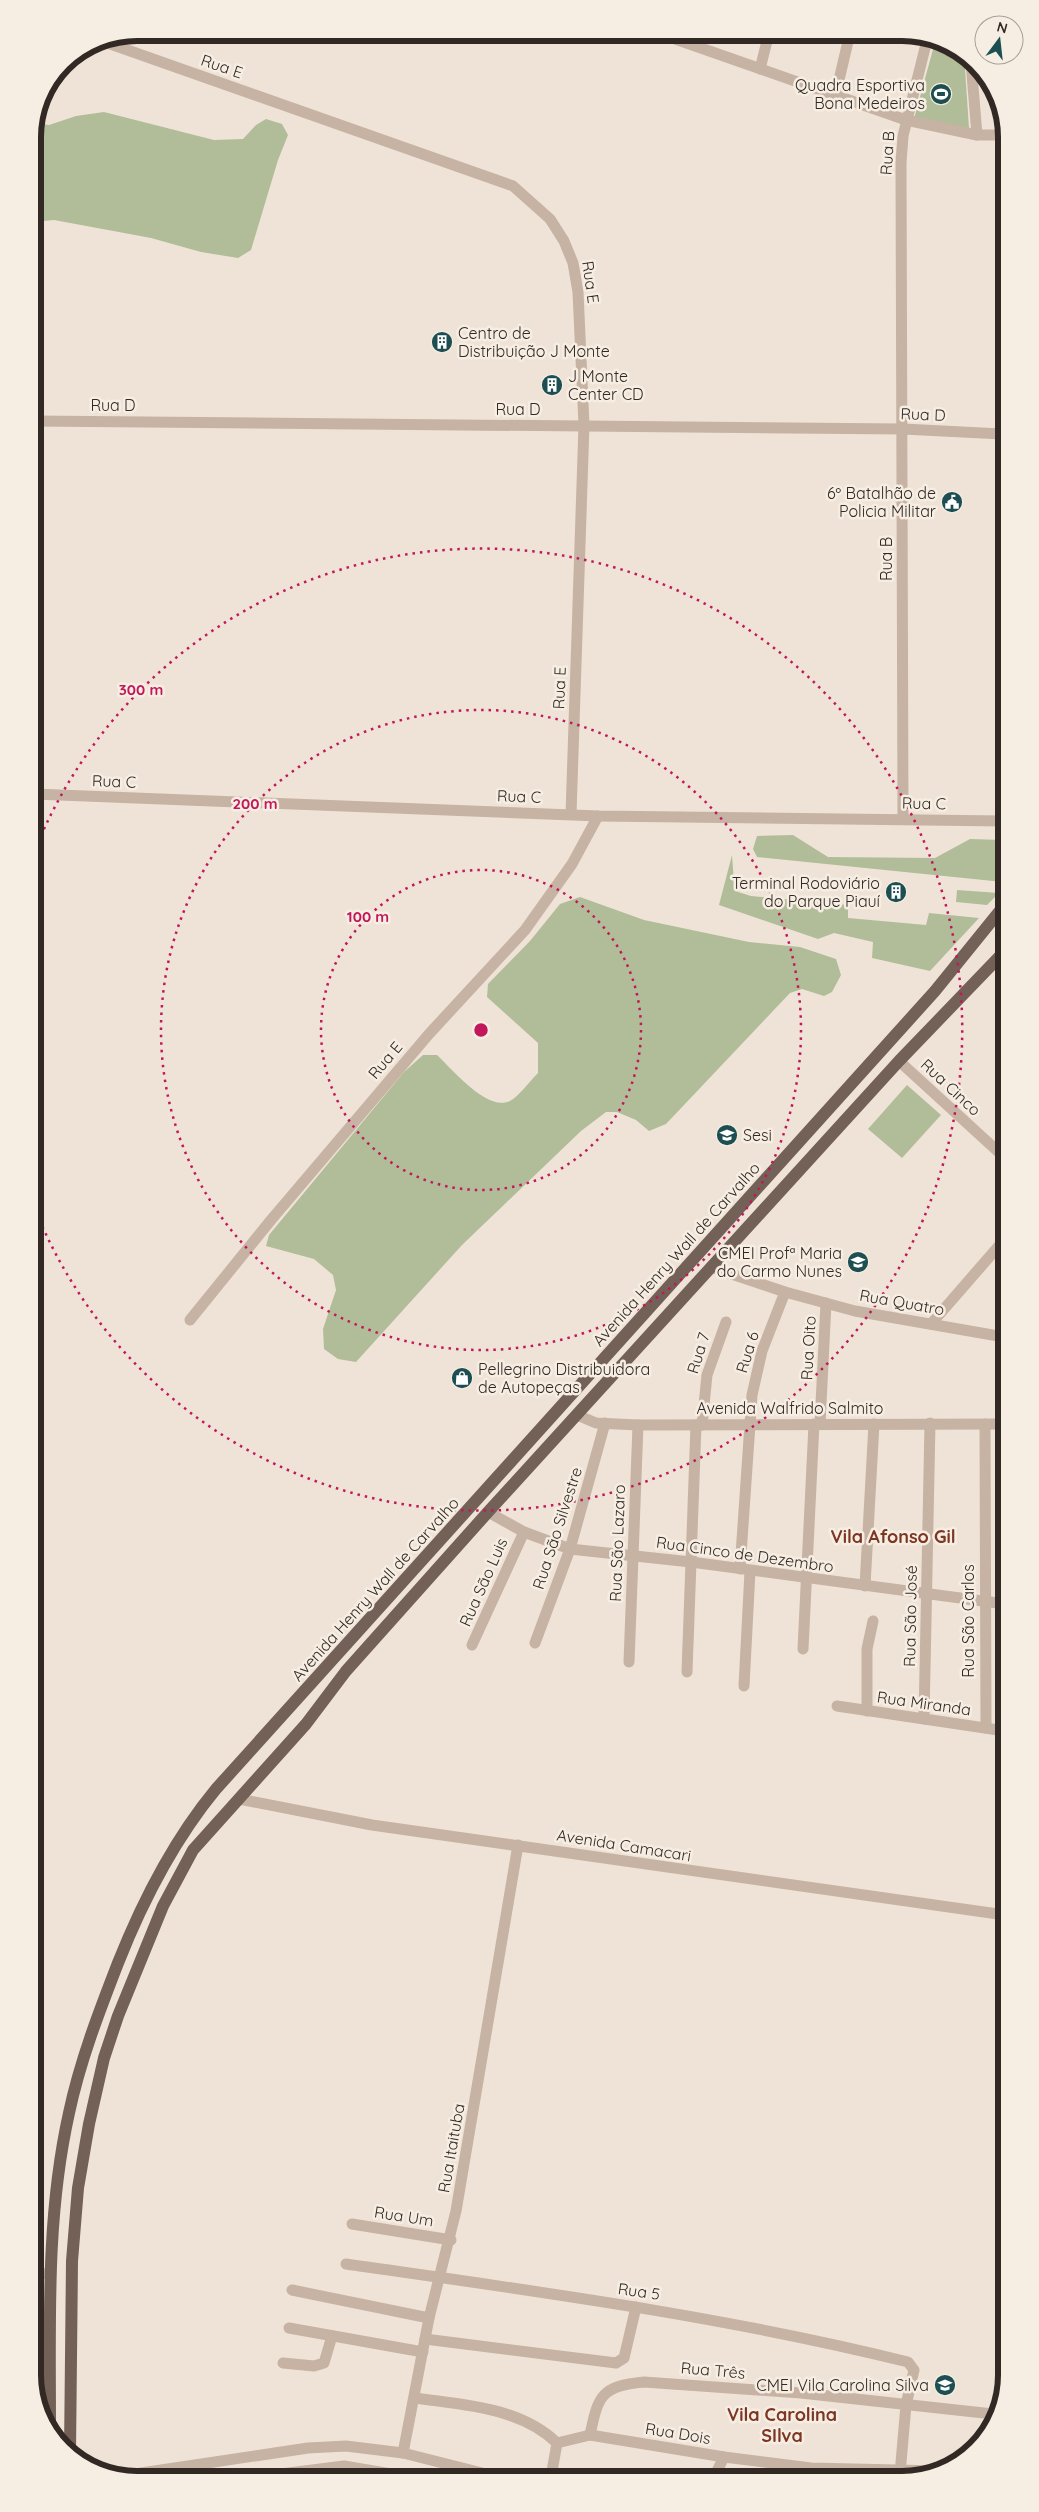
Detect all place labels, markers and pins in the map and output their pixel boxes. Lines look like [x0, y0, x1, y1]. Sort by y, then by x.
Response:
place label: Quadra Esportiva Bona Medeiros [795, 75, 925, 113]
sports icon: Quadra Esportiva Bona Medeiros [929, 82, 953, 106]
place label: Centro de Distribuição J Monte [458, 323, 610, 361]
building icon: Centro de Distribuição J Monte [430, 330, 454, 354]
place label: J Monte Center CD [568, 366, 644, 404]
building icon: J Monte Center CD [540, 373, 564, 397]
place label: 6º Batalhão de Policia Militar [827, 483, 936, 521]
public building icon: 6º Batalhão de Policia Militar [940, 490, 964, 514]
place label: Terminal Rodoviário do Parque Piauí [732, 873, 881, 911]
building icon: Terminal Rodoviário do Parque Piauí [884, 880, 908, 904]
centre of rings [472, 1021, 490, 1039]
school or university icon: Sesi [715, 1123, 739, 1147]
place label: Sesi [743, 1125, 772, 1145]
place label: CMEI Profª Maria do Carmo Nunes [717, 1243, 842, 1281]
school or university icon: CMEI Profª Maria do Carmo Nunes [846, 1250, 870, 1274]
place label: Pellegrino Distribuidora de Autopeças [478, 1359, 650, 1397]
shop icon: Pellegrino Distribuidora de Autopeças [450, 1366, 474, 1390]
school or university icon: CMEI Vila Carolina Silva [933, 2373, 957, 2397]
place label: CMEI Vila Carolina Silva [756, 2375, 929, 2395]

